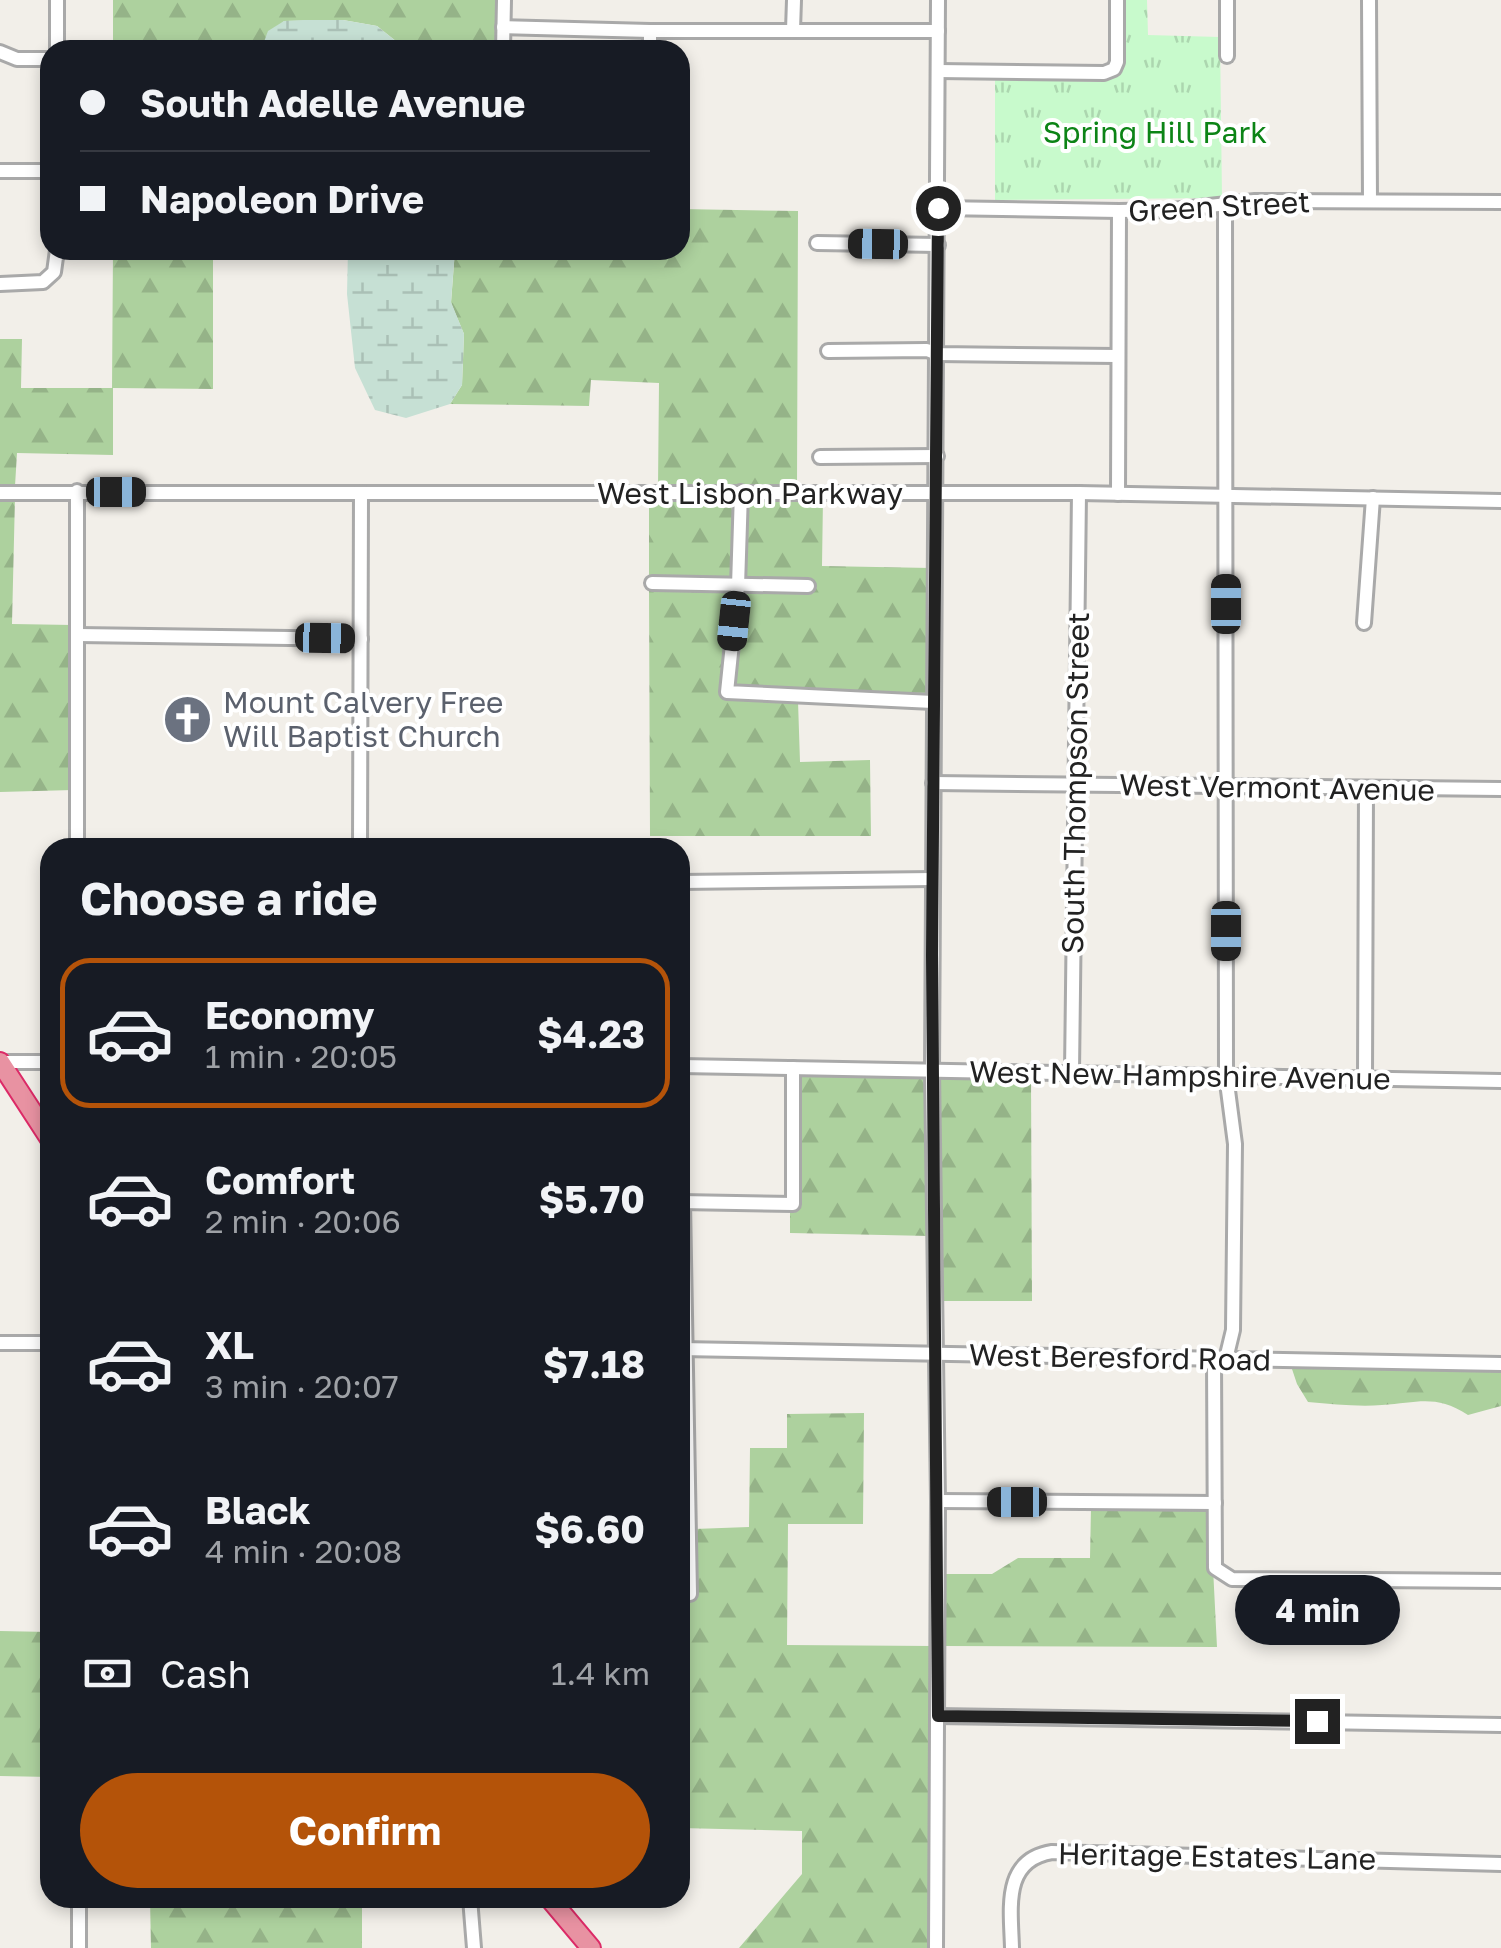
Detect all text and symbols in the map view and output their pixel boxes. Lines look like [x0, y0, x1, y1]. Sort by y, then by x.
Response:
text: South Adelle Avenue [140, 80, 526, 125]
park label: Spring Hill Park [1043, 114, 1267, 150]
text: Napoleon Drive [140, 176, 424, 221]
street label: Green Street [1127, 183, 1311, 229]
route start [916, 186, 961, 231]
car [848, 228, 908, 260]
street label: West Lisbon Parkway [597, 475, 903, 511]
car [86, 477, 146, 507]
car [1211, 574, 1241, 634]
car [716, 590, 752, 652]
street label: South Thompson Street [1054, 612, 1096, 954]
car [295, 622, 355, 654]
place label: Mount Calvery Free Will Baptist Church [223, 684, 504, 754]
church icon: Mount Calvery Free Will Baptist Church [162, 693, 214, 745]
street label: West Vermont Avenue [1119, 766, 1435, 808]
text: Choose a ride [80, 871, 378, 925]
car [1211, 901, 1241, 961]
icon: car [85, 988, 175, 1078]
text: Economy [205, 992, 374, 1037]
text: $4.23 [537, 1011, 645, 1056]
text: 1 min · 20:05 [205, 1037, 397, 1075]
street label: West New Hampshire Avenue [969, 1053, 1391, 1097]
icon: car [85, 1153, 175, 1243]
text: Comfort [205, 1157, 355, 1202]
text: $5.70 [539, 1176, 645, 1221]
text: 2 min · 20:06 [205, 1202, 401, 1240]
icon: car [85, 1318, 175, 1408]
text: XL [205, 1322, 254, 1367]
street label: West Beresford Road [969, 1336, 1271, 1378]
text: $7.18 [543, 1341, 645, 1386]
text: 3 min · 20:07 [205, 1367, 399, 1405]
icon: car [85, 1483, 175, 1573]
text: Black [205, 1487, 310, 1532]
car [987, 1487, 1047, 1517]
text: $6.60 [534, 1506, 645, 1551]
text: 4 min · 20:08 [205, 1532, 402, 1570]
callout: 4 min [1234, 1576, 1400, 1646]
text: 4 min [1275, 1591, 1360, 1629]
icon: cash [80, 1646, 135, 1701]
text: Cash [160, 1651, 251, 1696]
text: 1.4 km [551, 1654, 650, 1692]
route end [1295, 1699, 1340, 1744]
button: Confirm [80, 1773, 650, 1888]
street label: Heritage Estates Lane [1058, 1835, 1376, 1877]

